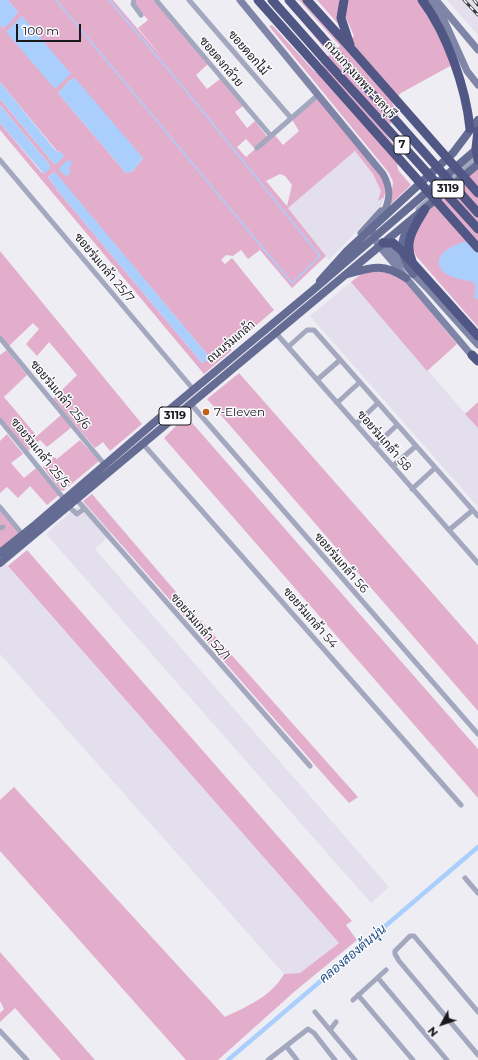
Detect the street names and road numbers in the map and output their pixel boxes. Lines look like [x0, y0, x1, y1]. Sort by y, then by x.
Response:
street label: ซอยดอกไม้ [225, 28, 271, 78]
street label: ซอยดงกล้วย [196, 34, 246, 90]
street label: ถนนกรุงเทพฯ-ชลบุรี [321, 38, 399, 122]
road number: 7 [394, 136, 410, 154]
road number: 3119 [432, 180, 464, 198]
street label: ซอยร่มเกล้า 25/7 [71, 230, 137, 306]
street label: ถนนร่มเกล้า [204, 318, 258, 366]
street label: ซอยร่มเกล้า 25/6 [27, 358, 93, 432]
road number: 3119 [159, 407, 191, 425]
street label: ซอยร่มเกล้า 58 [354, 408, 414, 474]
street label: ซอยร่มเกล้า 25/5 [8, 415, 72, 491]
street label: ซอยร่มเกล้า 56 [311, 530, 371, 596]
street label: ซอยร่มเกล้า 54 [280, 585, 340, 651]
street label: ซอยร่มเกล้า 52/1 [167, 591, 233, 663]

